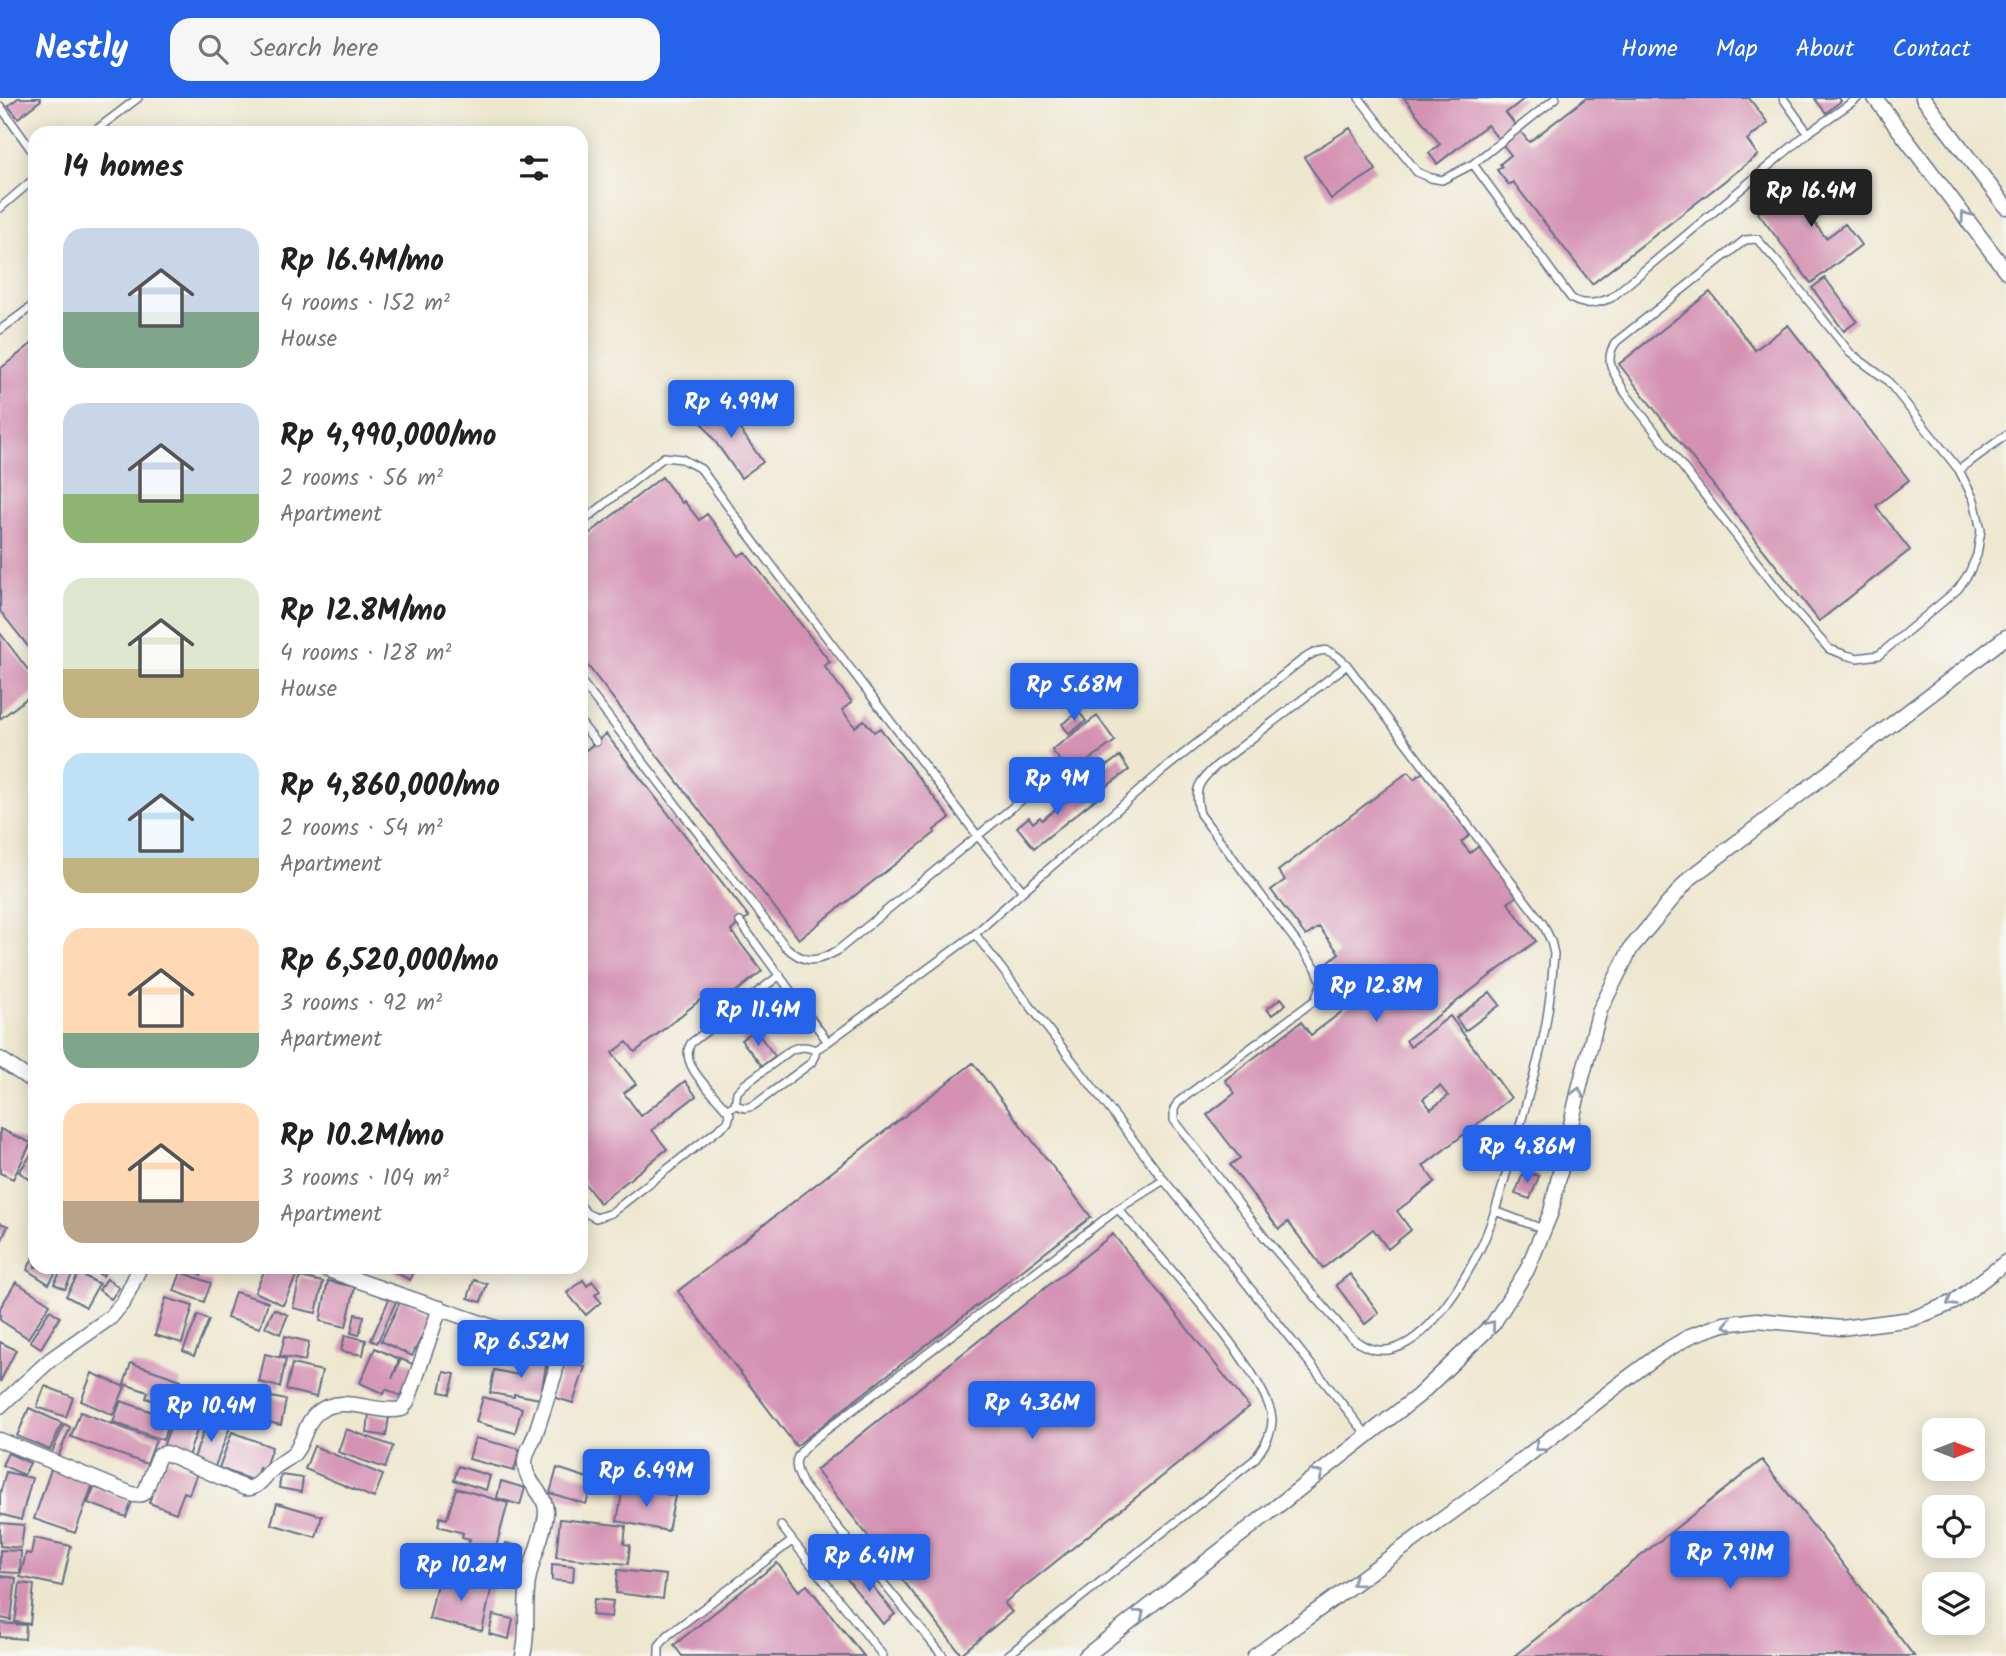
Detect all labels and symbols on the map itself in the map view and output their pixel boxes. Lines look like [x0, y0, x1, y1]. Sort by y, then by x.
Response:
pin: Rp 16.4M [1739, 170, 1883, 229]
one-way arrow [1960, 212, 1973, 224]
pin: Rp 4.99M [659, 380, 803, 440]
pin: Rp 5.68M [1002, 664, 1146, 723]
pin: Rp 9M [1008, 758, 1106, 817]
pin: Rp 12.8M [1304, 964, 1448, 1024]
pin: Rp 11.4M [686, 988, 830, 1048]
one-way arrow [1570, 1086, 1585, 1098]
pin: Rp 4.86M [1455, 1126, 1599, 1185]
one-way arrow [1945, 1294, 1958, 1307]
one-way arrow [1722, 1316, 1734, 1331]
pin: Rp 6.52M [449, 1320, 593, 1380]
one-way arrow [1482, 1320, 1495, 1333]
pin: Rp 4.36M [960, 1382, 1104, 1441]
pin: Rp 10.4M [139, 1384, 283, 1444]
north arrow [1922, 1418, 1984, 1480]
one-way arrow [1534, 1438, 1547, 1451]
pin: Rp 6.49M [574, 1450, 718, 1509]
one-way arrow [1311, 1470, 1324, 1482]
pin: Rp 7.91M [1658, 1532, 1802, 1591]
pin: Rp 6.41M [797, 1534, 941, 1594]
pin: Rp 10.2M [389, 1544, 533, 1603]
one-way arrow [1351, 1573, 1364, 1586]
one-way arrow [1132, 1610, 1145, 1623]

